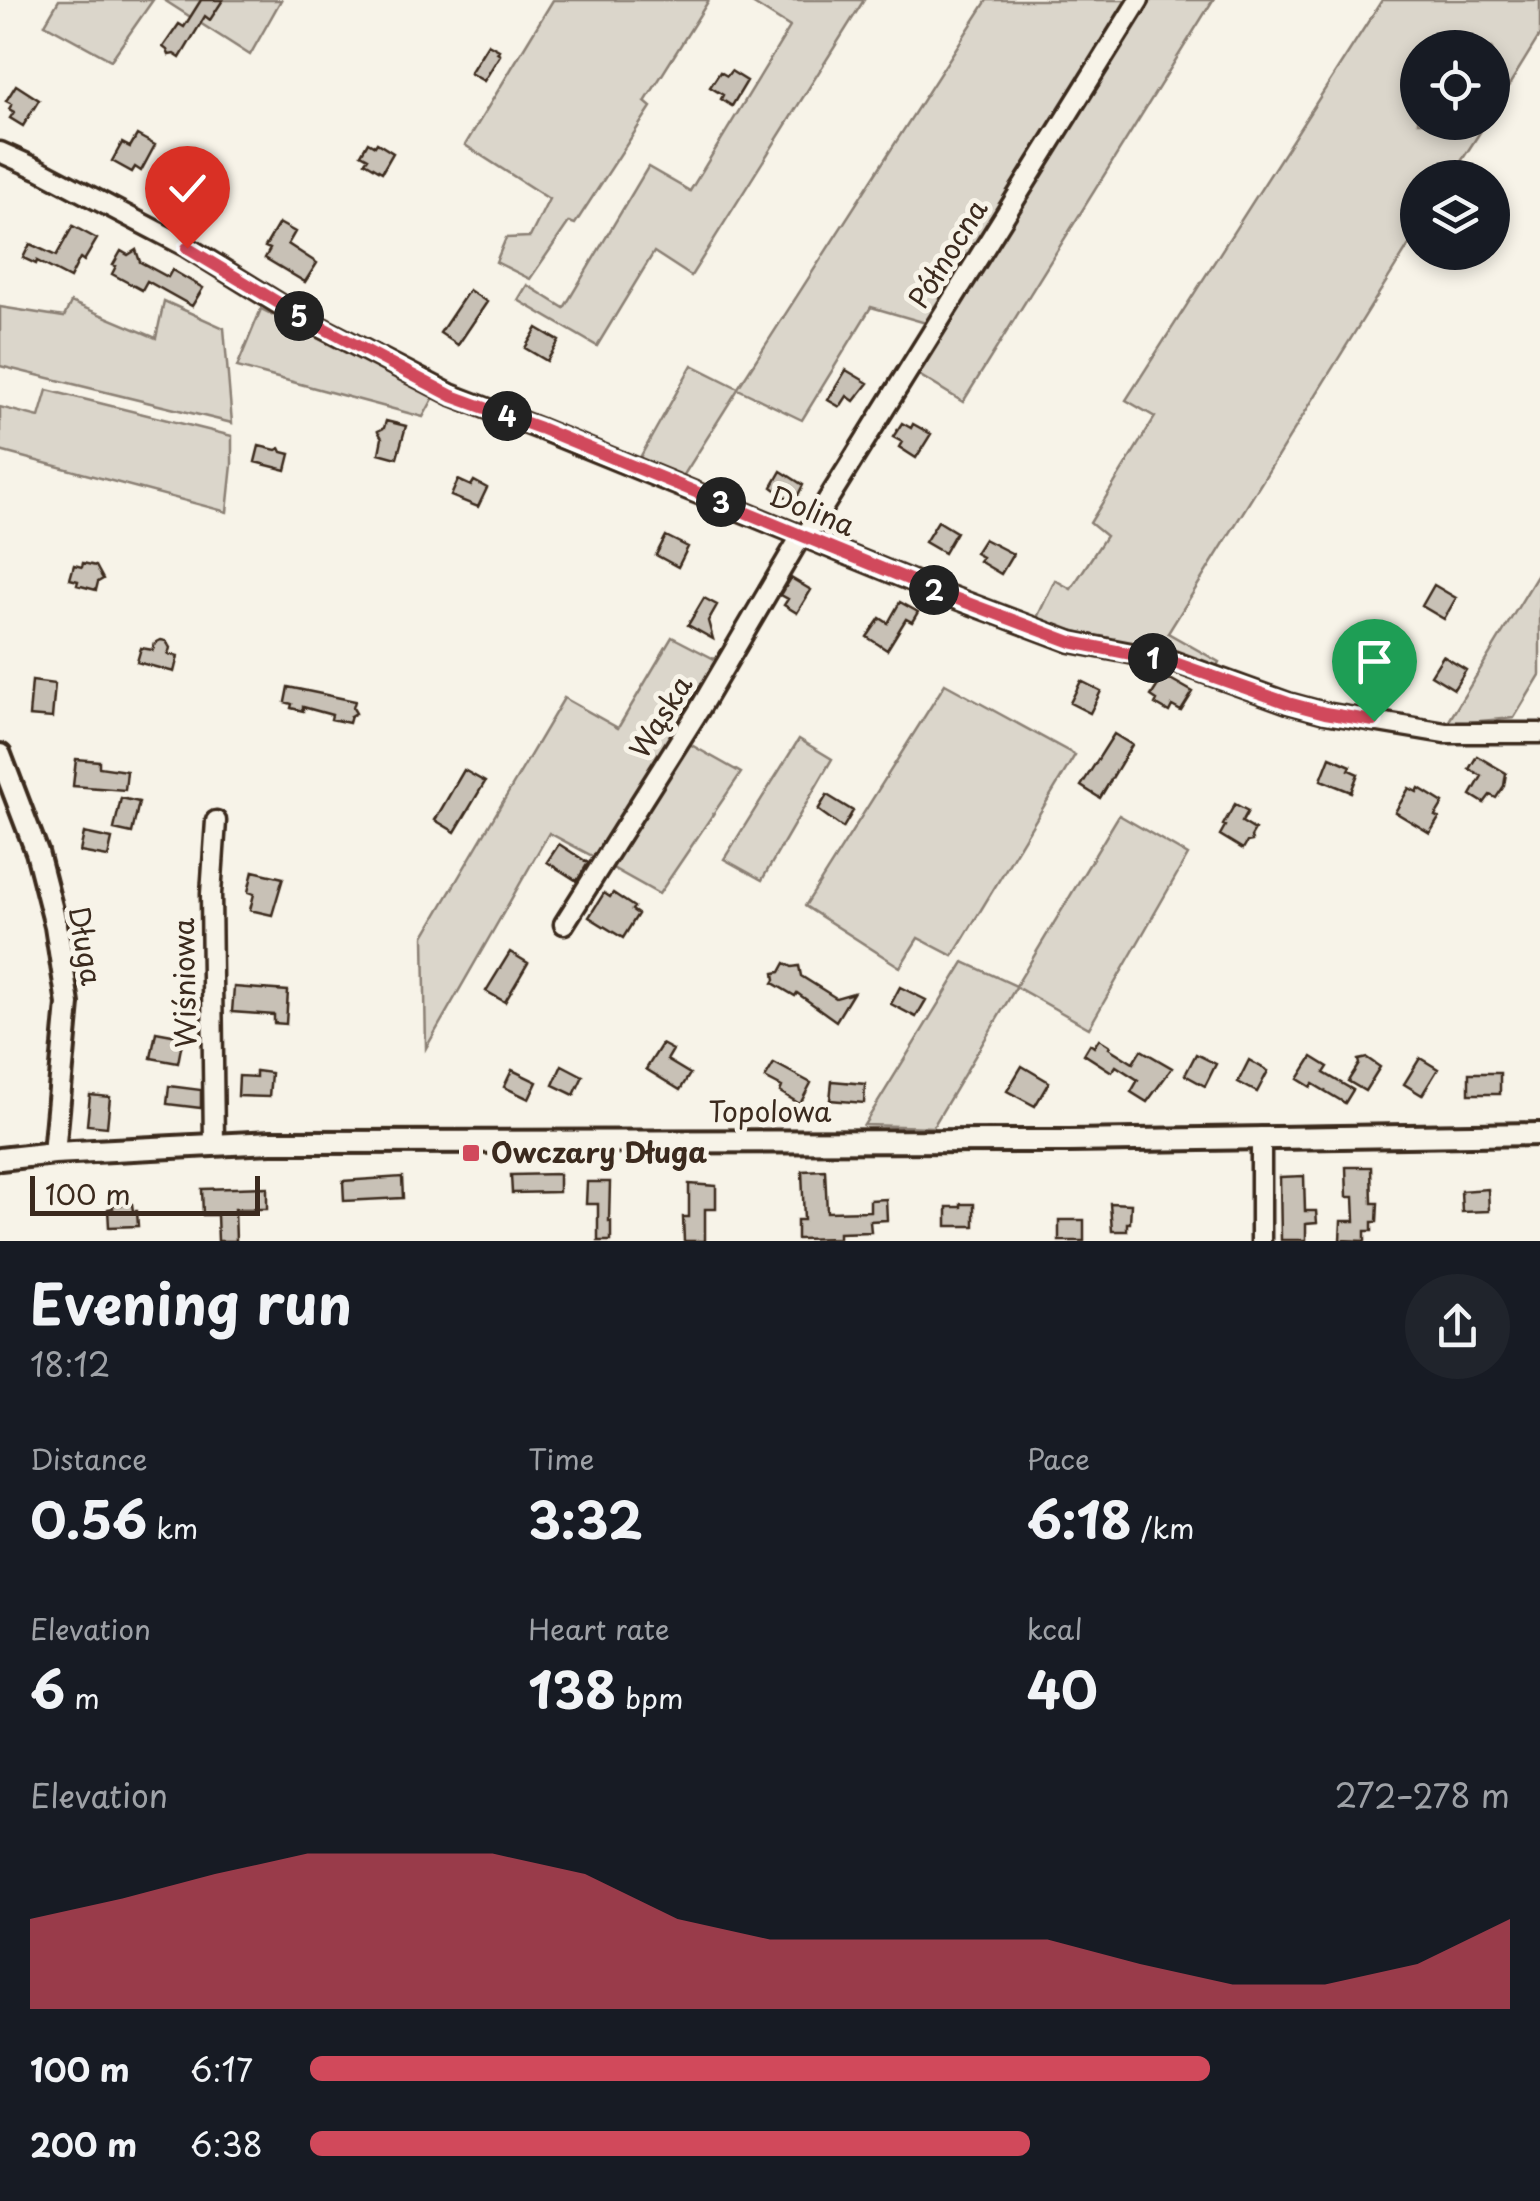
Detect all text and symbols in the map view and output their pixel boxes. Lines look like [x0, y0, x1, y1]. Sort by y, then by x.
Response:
map controls [1400, 30, 1510, 270]
button: locate [1400, 30, 1510, 140]
pin [145, 146, 230, 249]
button: layers [1400, 160, 1510, 270]
icon: check [160, 161, 215, 216]
street label: Północna [896, 190, 997, 316]
pin: 5 [274, 291, 324, 341]
text: 5 [290, 294, 308, 337]
pin: 4 [482, 391, 532, 441]
text: 4 [497, 394, 517, 437]
street label: Dolina [763, 473, 862, 546]
pin: 3 [696, 477, 746, 527]
text: 3 [712, 480, 730, 523]
pin: 2 [909, 565, 959, 615]
text: 2 [924, 568, 944, 611]
pin [1332, 619, 1417, 722]
pin: 1 [1128, 633, 1178, 683]
icon: arrive [1347, 634, 1402, 689]
text: 1 [1146, 636, 1160, 679]
street label: Wąska [617, 666, 702, 766]
street label: Długa [58, 903, 115, 989]
street label: Wiśniowa [161, 917, 206, 1048]
street label: Topolowa [709, 1089, 832, 1132]
place label: Owczary Długa [491, 1130, 707, 1173]
marker: Owczary Długa [460, 1142, 482, 1164]
scale bar [30, 1171, 260, 1216]
text: 100 m [45, 1172, 131, 1215]
text: Evening run [30, 1261, 352, 1344]
button: share [1405, 1274, 1510, 1379]
text: 18:12 [30, 1340, 111, 1388]
text: Distance [30, 1437, 148, 1480]
text: Time [528, 1437, 595, 1480]
text: Pace [1027, 1437, 1090, 1480]
text: 0.56 [30, 1480, 147, 1556]
text: 3:32 [528, 1480, 643, 1556]
text: 6:18 [1027, 1480, 1132, 1556]
text: km [147, 1506, 198, 1549]
text: /km [1132, 1506, 1194, 1549]
text: Elevation [30, 1607, 151, 1650]
text: Heart rate [528, 1607, 670, 1650]
text: kcal [1027, 1607, 1083, 1650]
text: 6 [30, 1650, 65, 1726]
text: 138 [528, 1650, 616, 1726]
text: 40 [1027, 1650, 1098, 1726]
text: m [65, 1676, 100, 1719]
text: bpm [616, 1676, 683, 1719]
text: Elevation [30, 1771, 168, 1819]
text: 272–278 m [1334, 1771, 1510, 1819]
text: 100 m [30, 2045, 130, 2093]
text: 6:17 [190, 2045, 253, 2093]
text: 200 m [30, 2120, 137, 2168]
text: 6:38 [190, 2120, 263, 2168]

